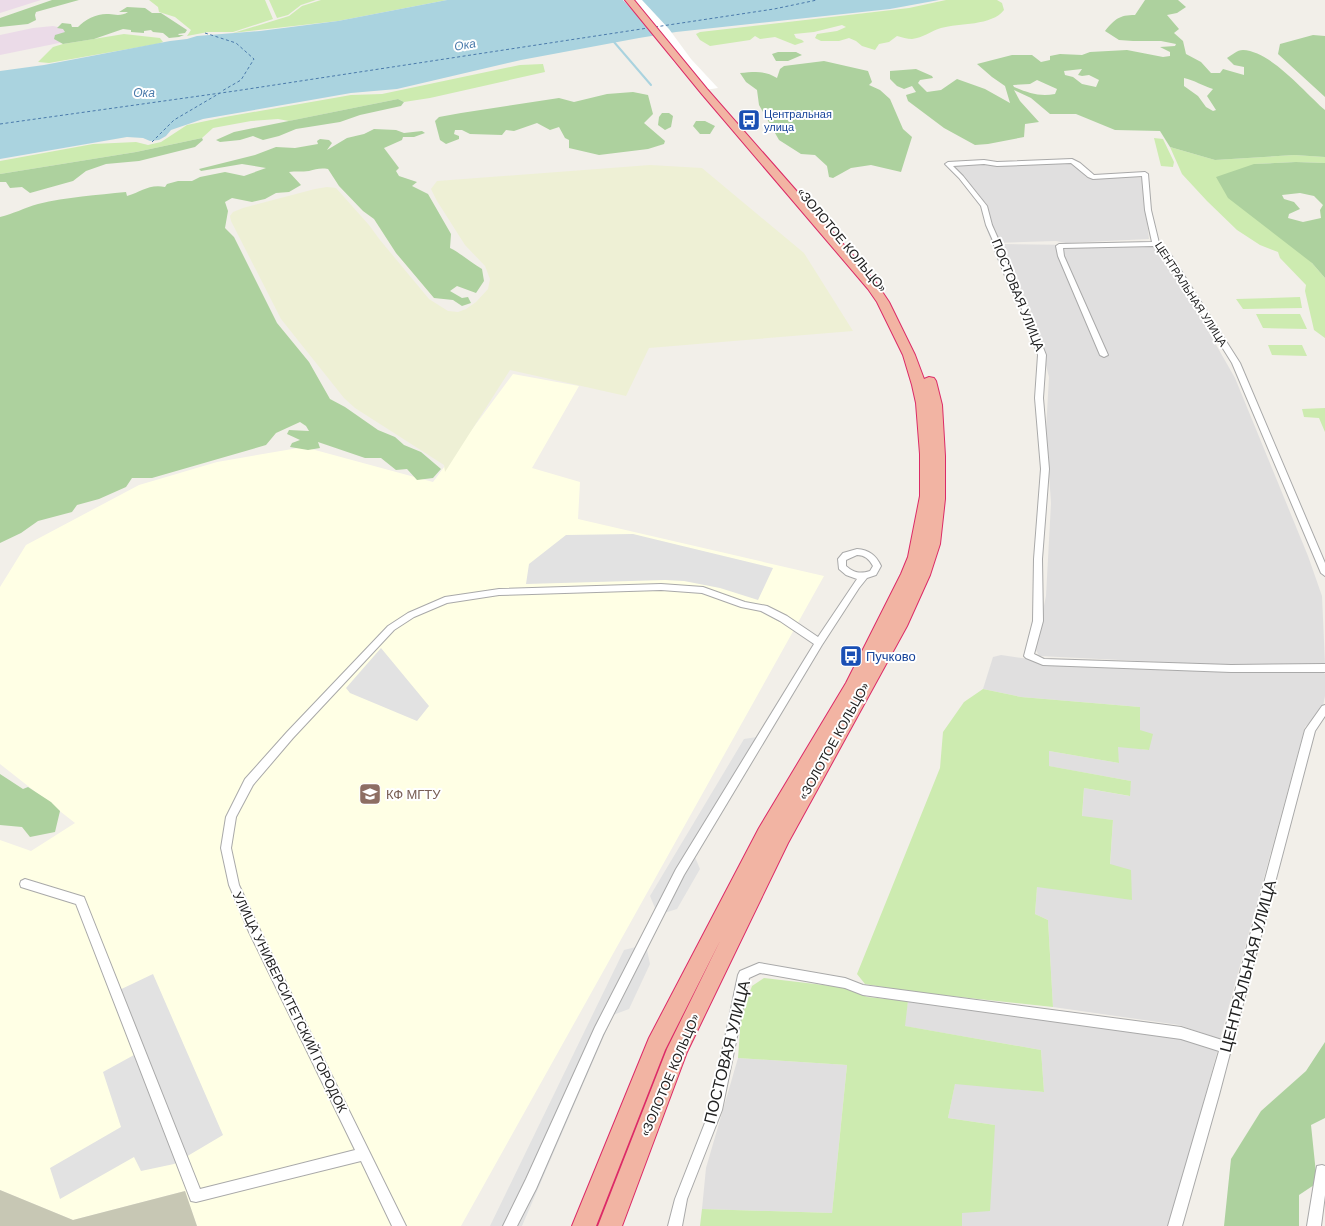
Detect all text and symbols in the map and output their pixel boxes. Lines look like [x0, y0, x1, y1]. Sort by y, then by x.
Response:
water label: Ока [453, 35, 477, 55]
water label: Ока [133, 85, 155, 101]
bus stop icon: Центральная улица [736, 107, 762, 133]
place label: Центральная улица [764, 107, 832, 134]
street label: «ЗОЛОТОЕ КОЛЬЦО» [793, 184, 891, 296]
street label: ПОСТОВАЯ УЛИЦА [988, 236, 1048, 354]
street label: ЦЕНТРАЛЬНАЯ УЛИЦА [1152, 239, 1230, 350]
bus stop icon: Пучково [838, 643, 864, 669]
place label: Пучково [866, 648, 916, 665]
street label: «ЗОЛОТОЕ КОЛЬЦО» [795, 679, 873, 803]
school or university icon: КФ МГТУ [357, 781, 383, 807]
place label: КФ МГТУ [386, 786, 441, 803]
street label: ЦЕНТРАЛЬНАЯ УЛИЦА [1215, 877, 1281, 1055]
street label: УЛИЦА УНИВЕРСИТЕТСКИЙ ГОРОДОК [229, 889, 351, 1116]
street label: ПОСТОВАЯ УЛИЦА [699, 978, 755, 1126]
street label: «ЗОЛОТОЕ КОЛЬЦО» [636, 1011, 704, 1139]

